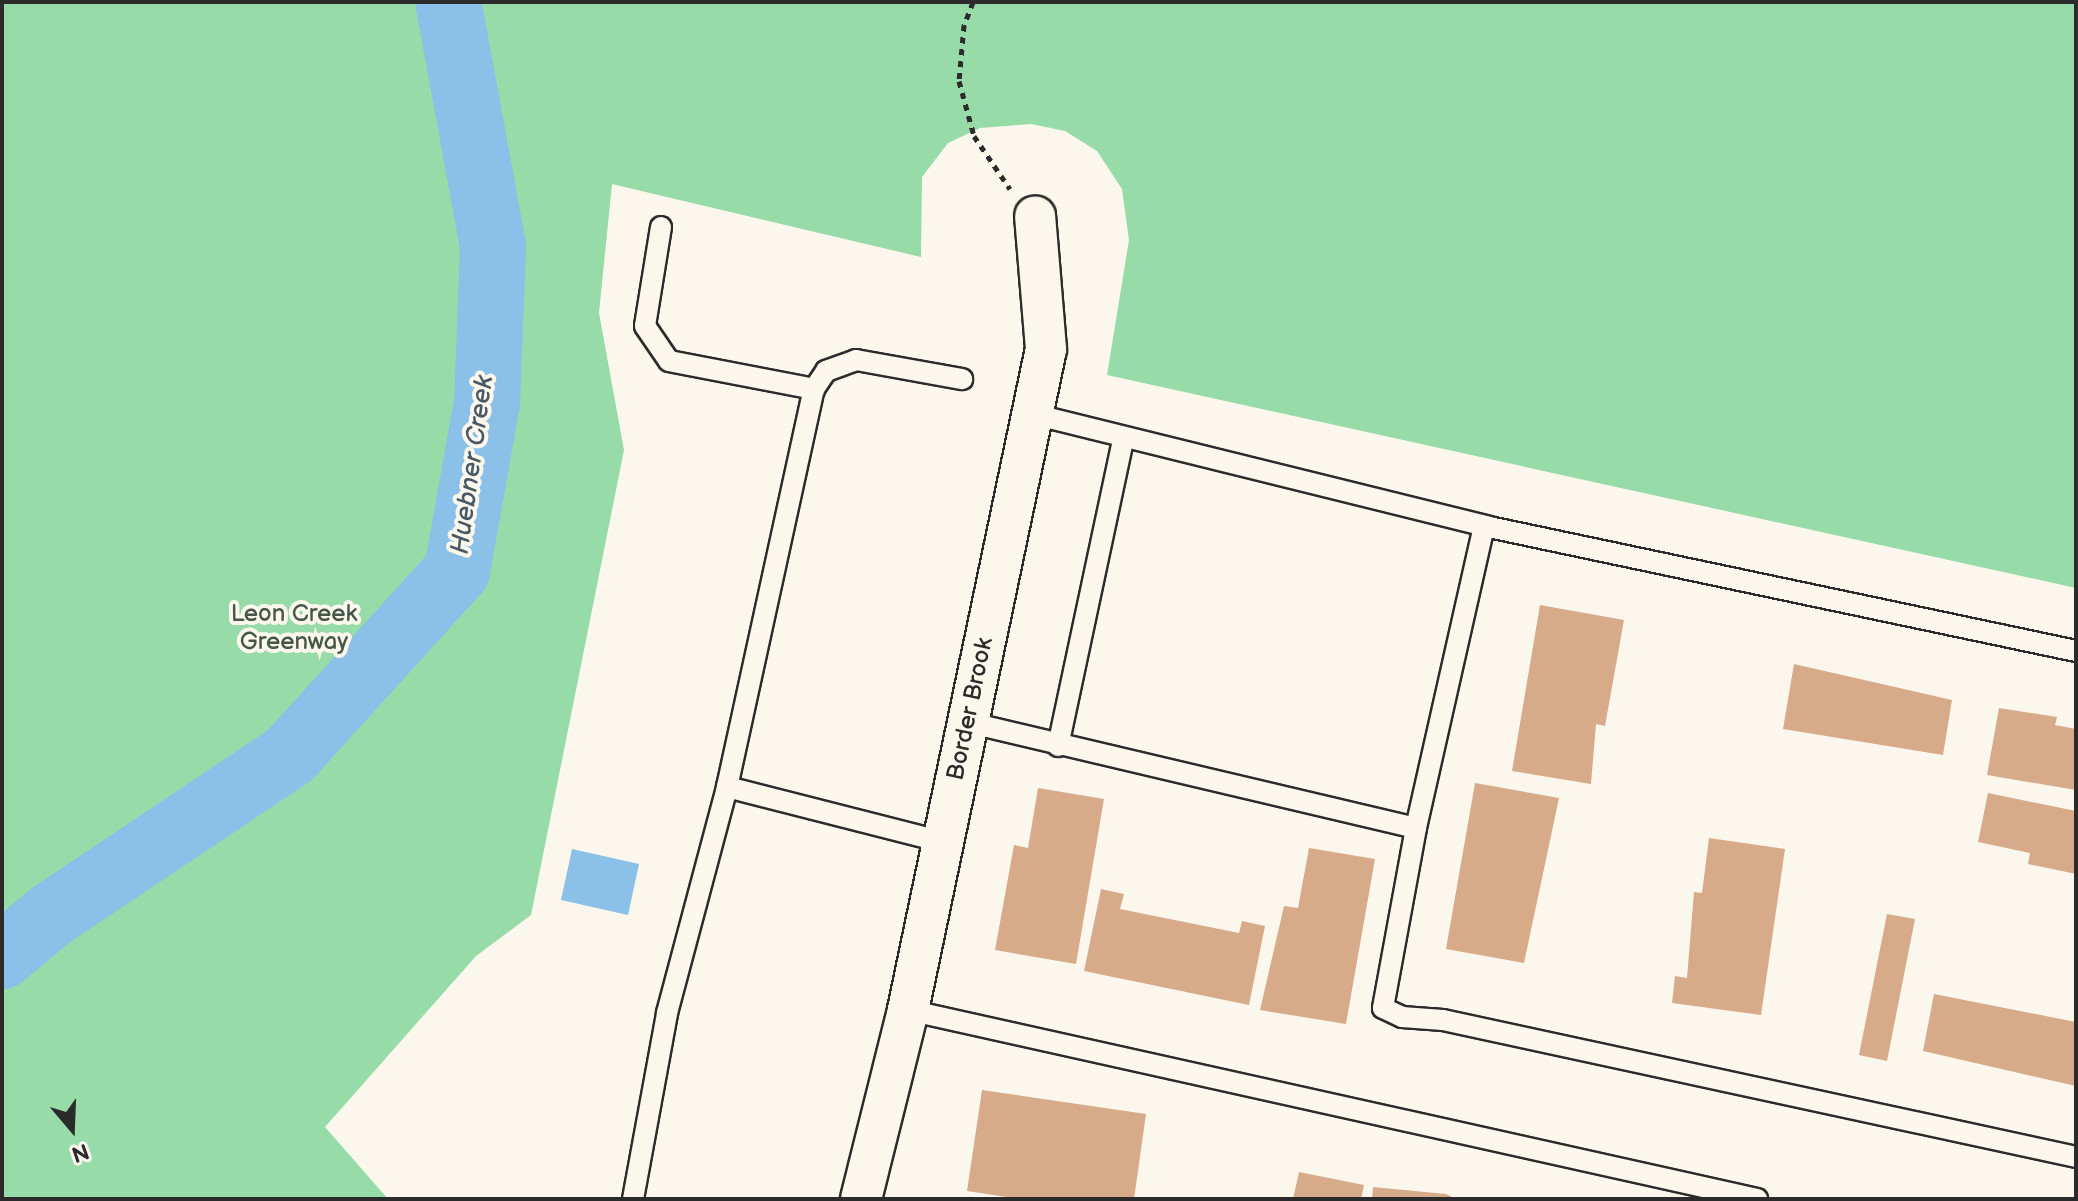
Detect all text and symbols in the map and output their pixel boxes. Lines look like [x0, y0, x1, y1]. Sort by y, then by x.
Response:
water label: Huebner Creek [445, 374, 501, 556]
park label: Leon Creek Greenway [231, 600, 357, 656]
street label: Border Brook [941, 635, 999, 783]
north arrow [32, 1089, 112, 1169]
text: N [68, 1137, 92, 1168]

